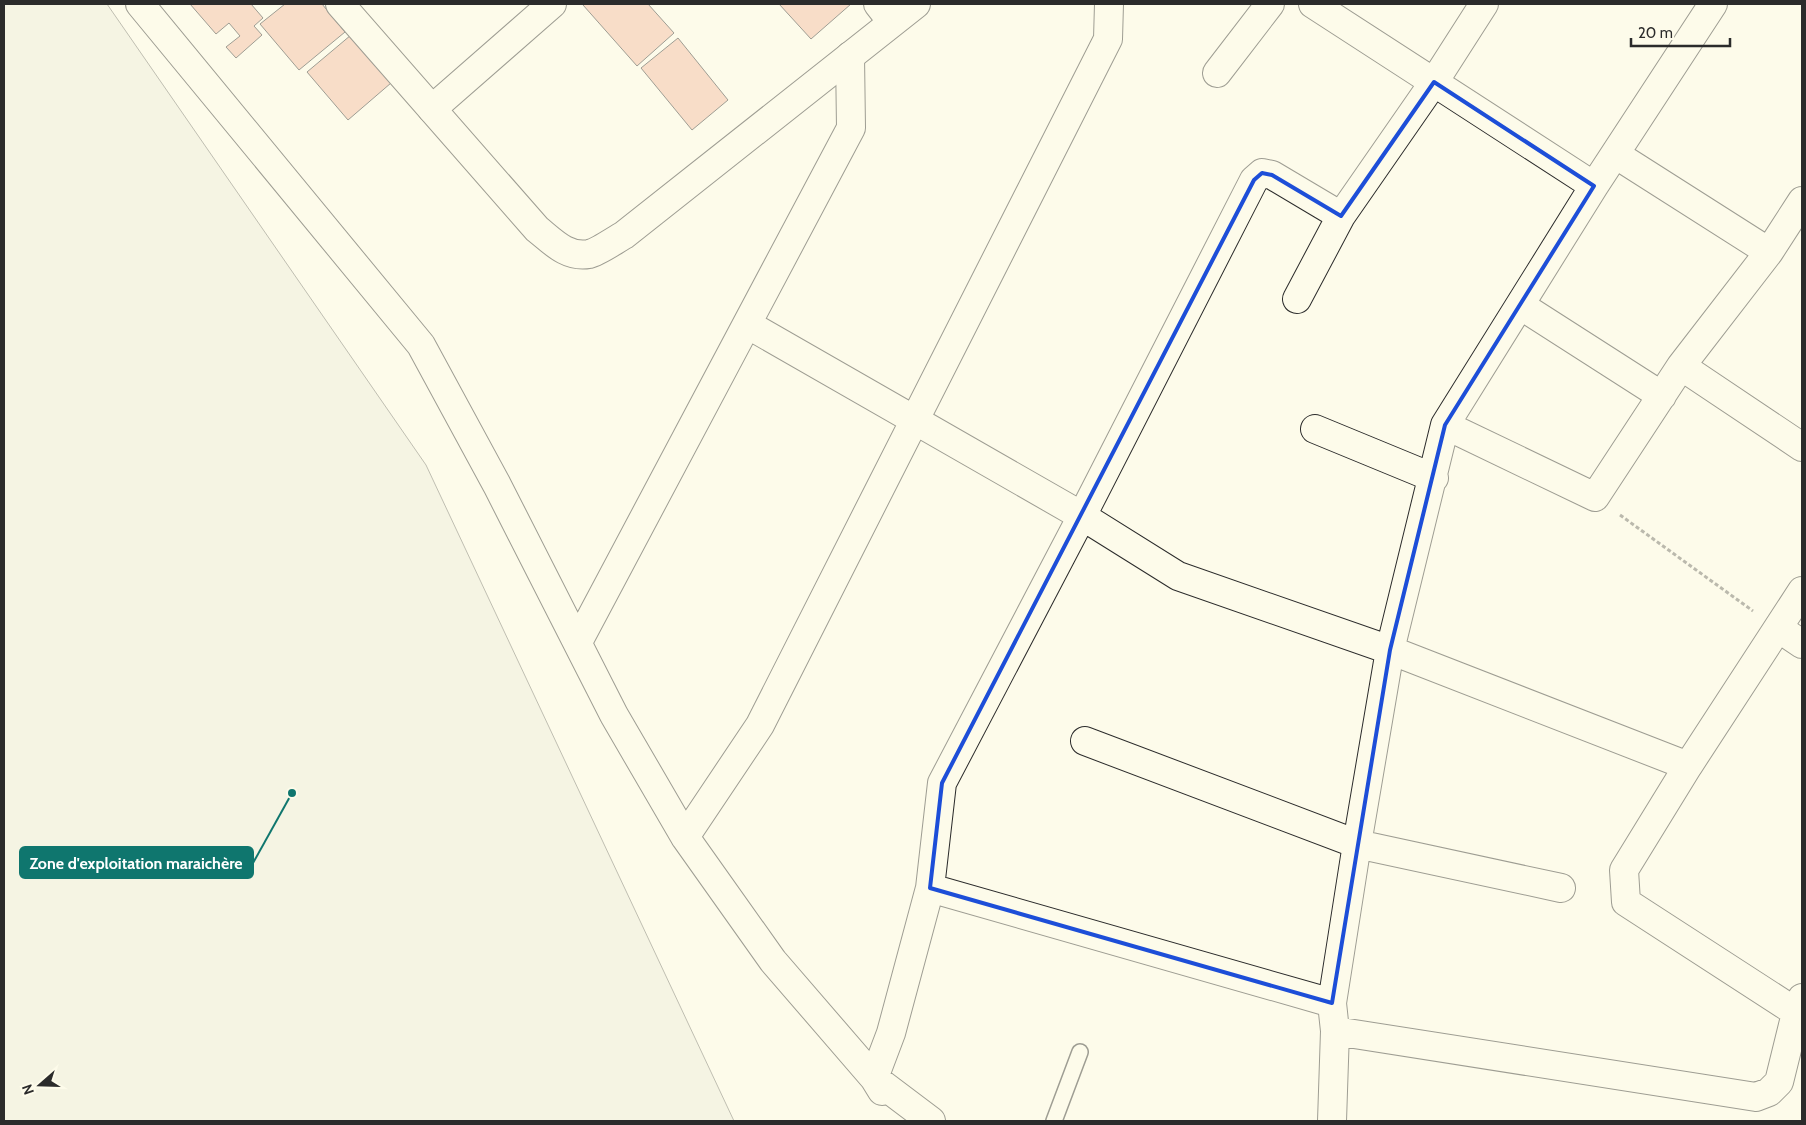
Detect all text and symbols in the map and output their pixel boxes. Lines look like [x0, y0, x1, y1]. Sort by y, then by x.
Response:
scale bar [1631, 15, 1730, 47]
text: 20 m [1638, 24, 1673, 42]
callout: Zone d'exploitation maraichère [20, 847, 253, 878]
text: Zone d'exploitation maraichère [29, 854, 243, 873]
north arrow [15, 1060, 65, 1110]
text: N [18, 1082, 38, 1097]

